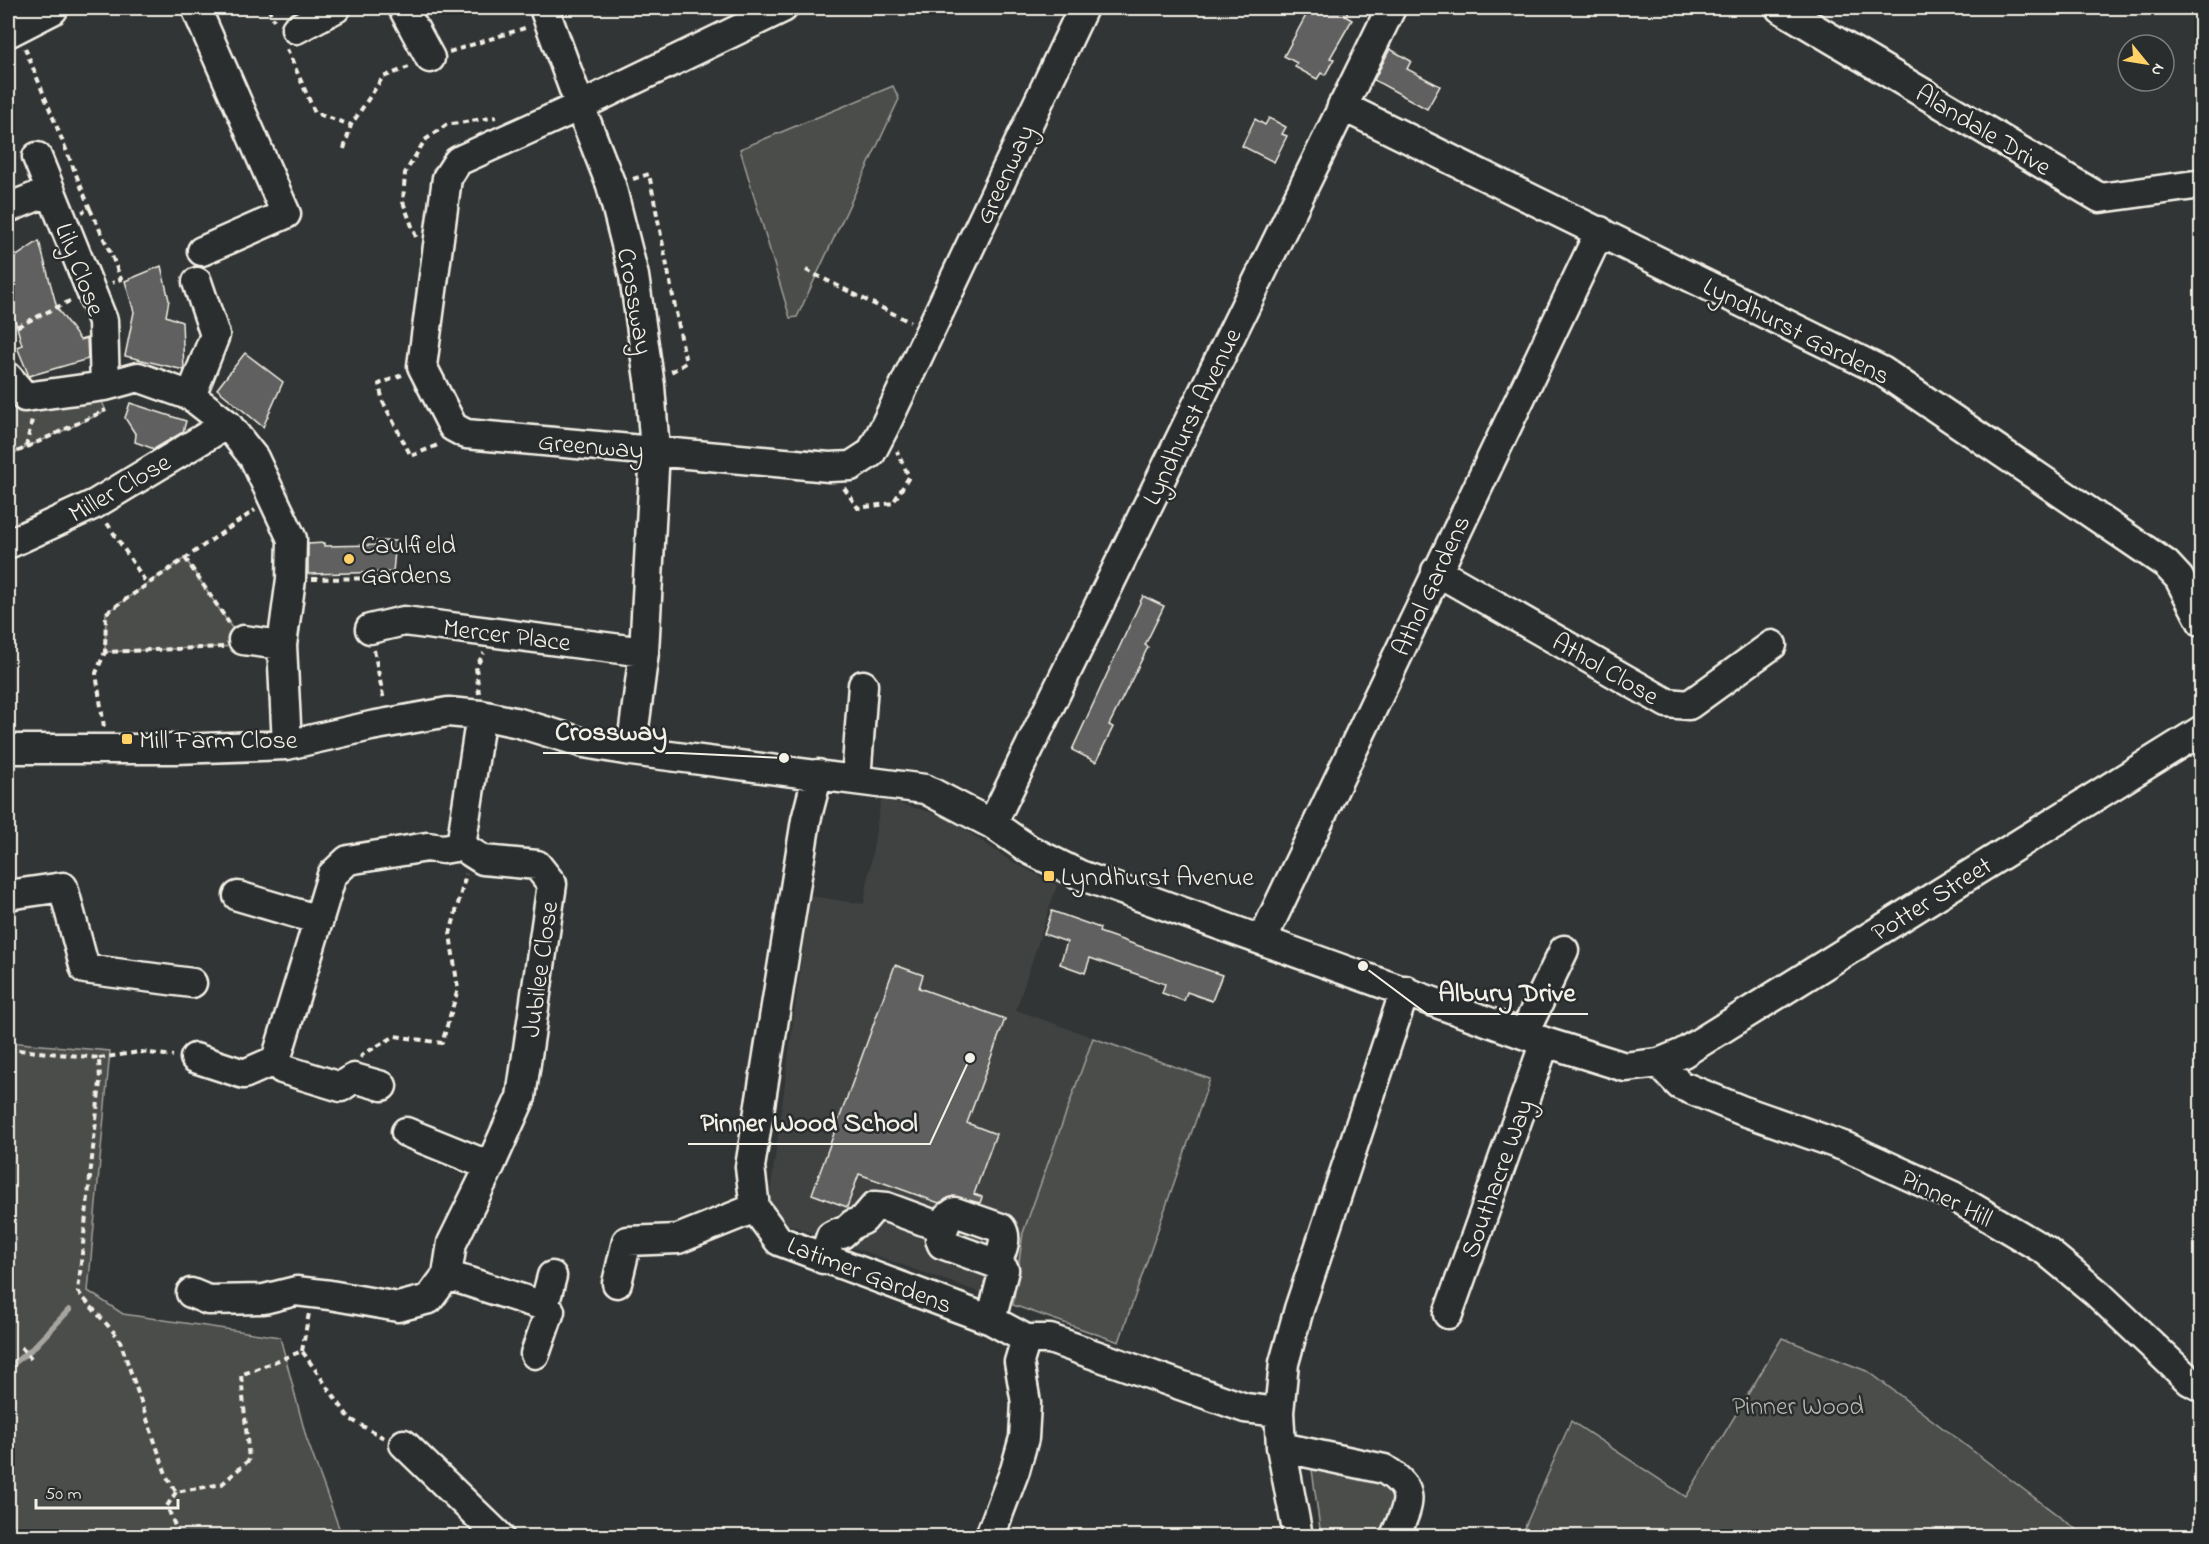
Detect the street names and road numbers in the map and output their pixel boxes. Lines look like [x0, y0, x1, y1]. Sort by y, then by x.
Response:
street label: Alandale Drive [1907, 76, 2058, 187]
street label: Greenway [967, 119, 1046, 231]
street label: Lily Close [43, 218, 113, 322]
street label: Crossway [605, 245, 661, 358]
street label: Lyndhurst Gardens [1695, 269, 1896, 396]
street label: Lyndhurst Avenue [1134, 322, 1253, 512]
street label: Greenway [536, 424, 645, 472]
street label: Miller Close [62, 445, 179, 534]
street label: Athol Gardens [1383, 510, 1482, 663]
street label: Mercer Place [441, 610, 573, 664]
street label: Athol Close [1544, 625, 1665, 717]
street label: Potter Street [1865, 848, 2001, 953]
street label: Jubilee Close [514, 899, 570, 1040]
street label: Southacre Way [1452, 1094, 1545, 1264]
street label: Pinner Hill [1893, 1160, 1998, 1239]
street label: Latimer Gardens [781, 1228, 957, 1326]

